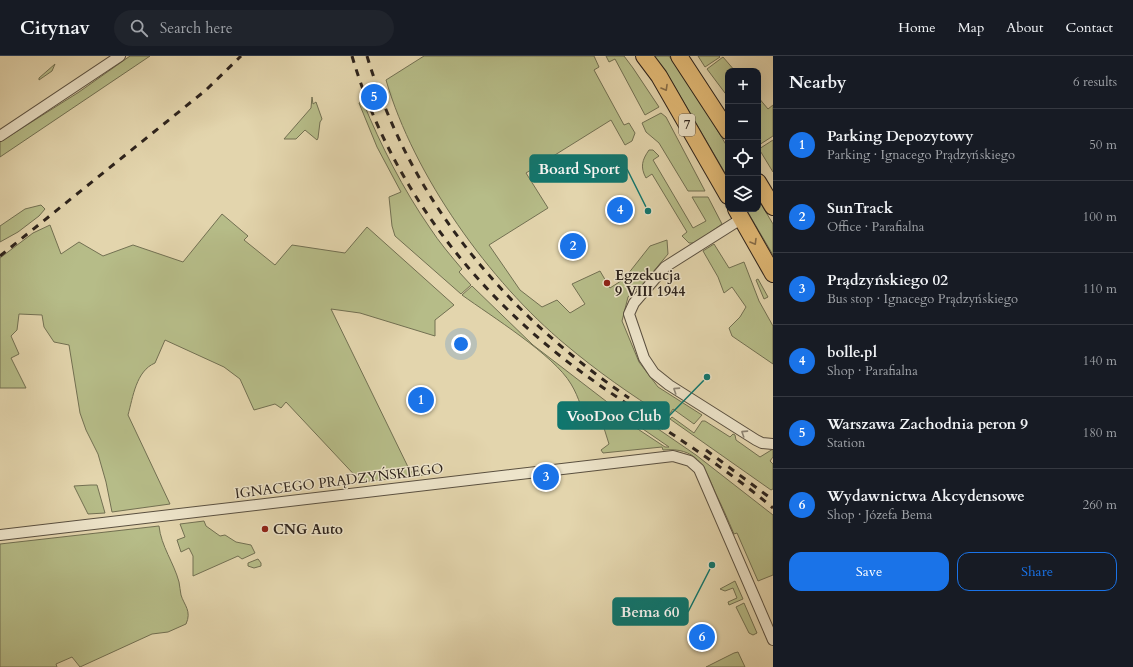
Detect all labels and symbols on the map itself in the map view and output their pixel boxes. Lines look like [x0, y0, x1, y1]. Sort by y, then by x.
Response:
pin: 5 [361, 82, 387, 112]
one-way arrow [661, 84, 668, 91]
road number: 7 [679, 114, 695, 136]
callout: Board Sport [530, 155, 627, 182]
text: Board Sport [538, 159, 621, 179]
pin: 4 [607, 195, 633, 225]
pin: 2 [560, 231, 586, 261]
one-way arrow [749, 237, 757, 244]
place label: Egzekucja 9 VIII 1944 [615, 266, 685, 301]
marker: Egzekucja 9 VIII 1944 [602, 278, 612, 288]
your location [451, 334, 471, 354]
pin: 1 [408, 385, 434, 415]
one-way arrow [673, 387, 680, 394]
callout: VooDoo Club [558, 402, 669, 429]
text: VooDoo Club [567, 406, 662, 426]
one-way arrow [741, 430, 748, 438]
street label: IGNACEGO PRĄDZYŃSKIEGO [234, 459, 444, 503]
pin: 3 [533, 462, 559, 492]
place label: CNG Auto [273, 520, 343, 539]
marker: CNG Auto [260, 524, 270, 534]
callout: Bema 60 [613, 598, 688, 625]
text: Bema 60 [621, 602, 680, 622]
pin: 6 [689, 622, 715, 652]

